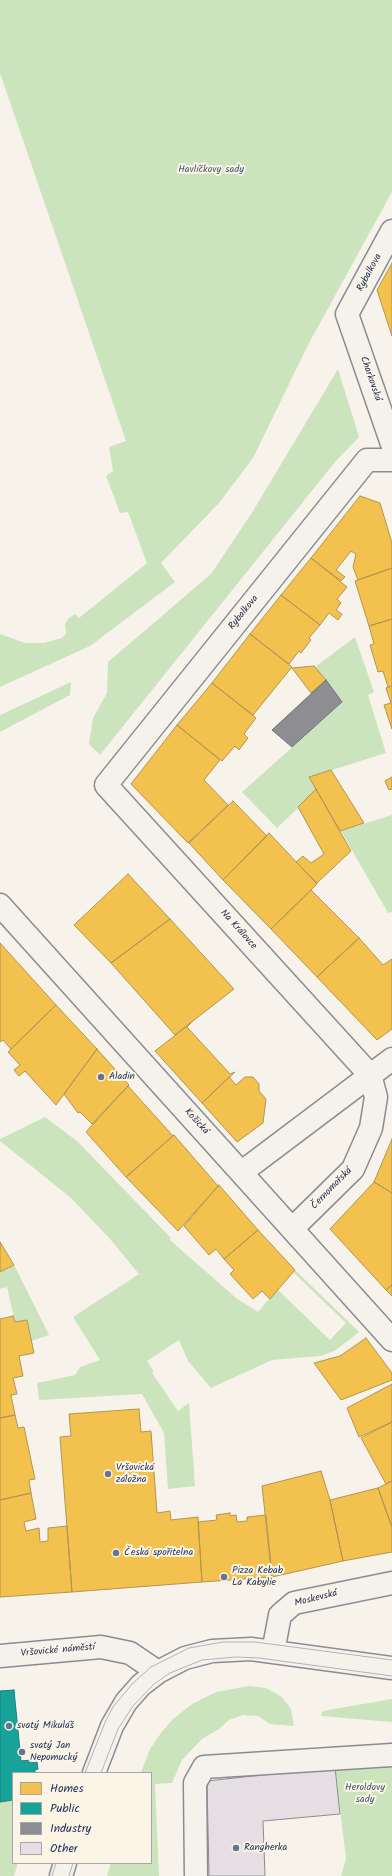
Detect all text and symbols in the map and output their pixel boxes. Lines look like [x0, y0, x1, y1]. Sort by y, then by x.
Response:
park label: Havlíčkovy sady [178, 164, 244, 176]
street label: Rybalkova [355, 252, 385, 294]
street label: Charkovská [357, 355, 383, 403]
street label: Rybalkova [226, 593, 262, 633]
street label: Na Královce [217, 908, 259, 952]
place label: Aladin [109, 1071, 135, 1083]
marker: Aladin [96, 1072, 106, 1082]
street label: Košická [181, 1106, 211, 1138]
street label: Černomořská [309, 1165, 355, 1213]
place label: Vršovická záložna [116, 1462, 154, 1486]
marker: Vršovická záložna [103, 1469, 113, 1479]
place label: Česká spořitelna [124, 1547, 193, 1559]
marker: Česká spořitelna [111, 1548, 121, 1558]
place label: Pizza Kebab La Kabylie [232, 1565, 283, 1588]
marker: Pizza Kebab La Kabylie [219, 1572, 229, 1582]
street label: Moskevská [293, 1588, 339, 1610]
street label: Vršovické náměstí [20, 1642, 96, 1660]
place label: svatý Mikuláš [17, 1720, 74, 1732]
marker: svatý Mikuláš [4, 1721, 14, 1731]
place label: svatý Jan Nepomucký [30, 1740, 77, 1764]
marker: svatý Jan Nepomucký [17, 1747, 27, 1757]
legend [12, 1772, 152, 1864]
text: Homes [50, 1779, 84, 1798]
park label: Heroldovy sady [345, 1782, 385, 1806]
text: Public [50, 1799, 80, 1818]
text: Industry [50, 1819, 91, 1838]
text: Other [50, 1839, 78, 1858]
place label: Rangherka [244, 1842, 287, 1854]
marker: Rangherka [231, 1843, 241, 1853]

